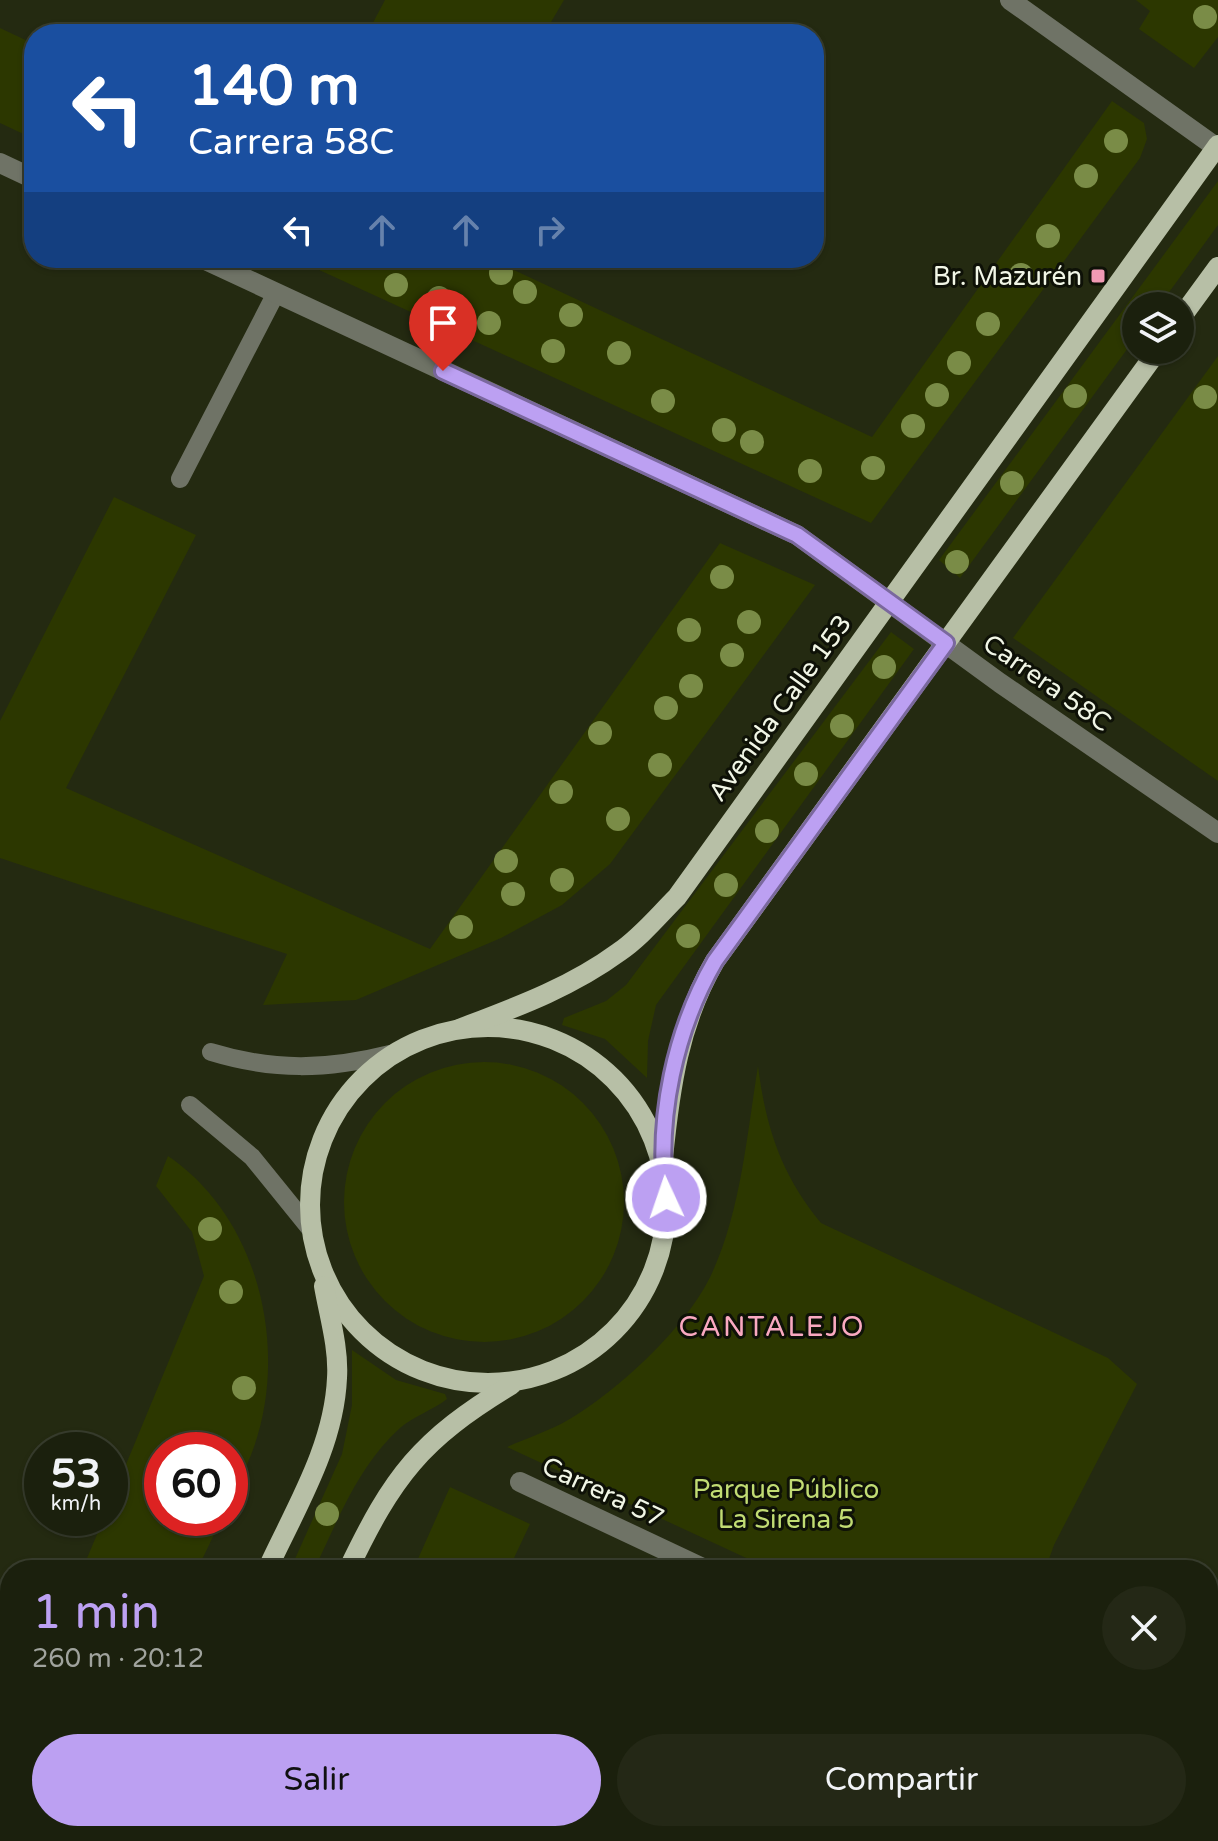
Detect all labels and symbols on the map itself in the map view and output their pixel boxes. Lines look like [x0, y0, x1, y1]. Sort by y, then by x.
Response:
place label: Br. Mazurén [933, 261, 1082, 292]
marker: Br. Mazurén [1089, 267, 1107, 285]
pin [409, 289, 477, 371]
street label: Avenida Calle 153 [702, 609, 858, 807]
street label: Carrera 58C [977, 628, 1117, 738]
position arrow [624, 1156, 708, 1240]
district label: CANTALEJO [679, 1310, 865, 1344]
speed limit sign: 60 [144, 1432, 248, 1536]
street label: Carrera 57 [537, 1450, 669, 1534]
park label: Parque Público La Sirena 5 [693, 1474, 879, 1535]

